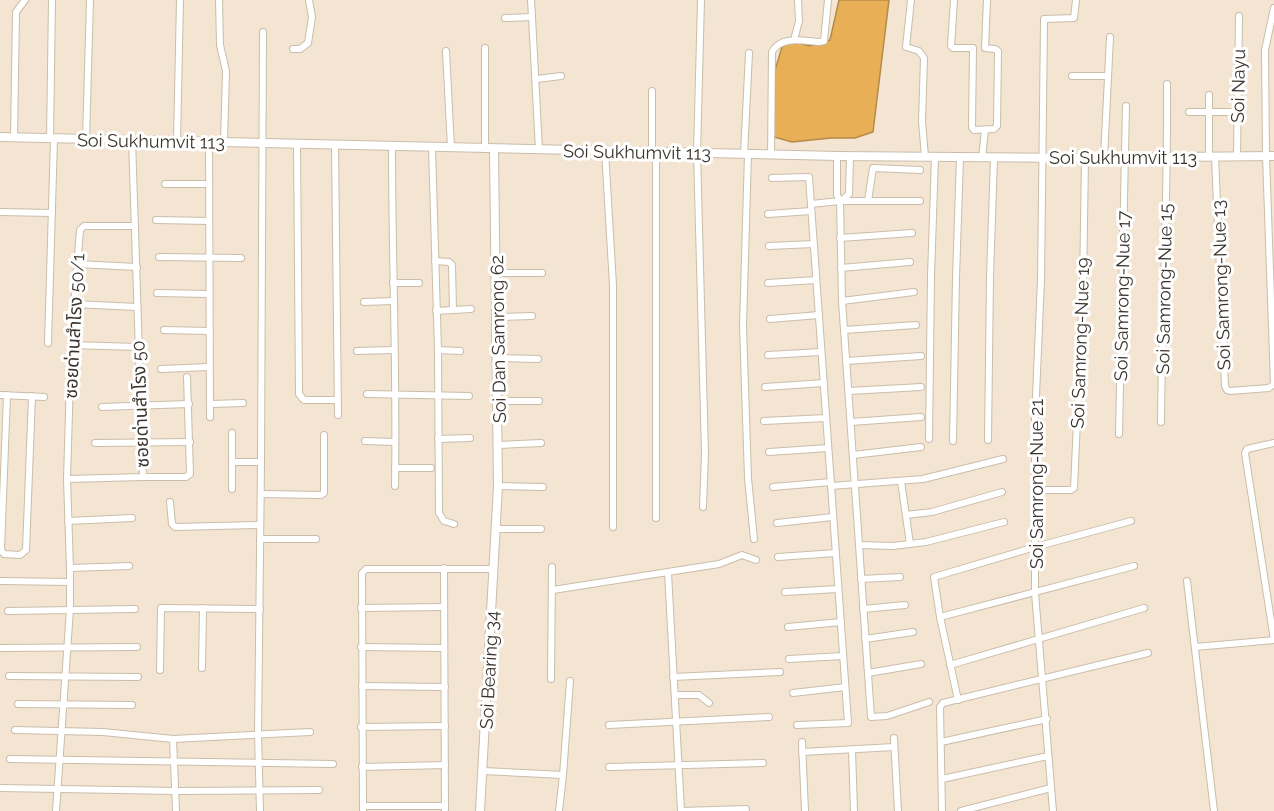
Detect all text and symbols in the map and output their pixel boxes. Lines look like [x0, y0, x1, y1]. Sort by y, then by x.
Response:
street label: Soi Nayu [1227, 49, 1249, 123]
street label: Soi Sukhumvit 113 [77, 129, 225, 153]
street label: Soi Sukhumvit 113 [563, 140, 711, 164]
street label: Soi Sukhumvit 113 [1049, 147, 1197, 168]
street label: Soi Samrong-Nue 13 [1208, 199, 1234, 371]
street label: Soi Samrong-Nue 15 [1152, 203, 1176, 374]
street label: Soi Samrong-Nue 17 [1110, 210, 1134, 381]
street label: ซอยด่านสำโรง 50/1 [60, 253, 88, 399]
street label: Soi Dan Samrong 62 [486, 255, 510, 423]
street label: Soi Samrong-Nue 19 [1067, 257, 1093, 429]
street label: ซอยด่านสำโรง 50 [127, 340, 153, 468]
street label: Soi Samrong-Nue 21 [1026, 399, 1047, 569]
street label: Soi Bearing 34 [475, 610, 503, 730]

